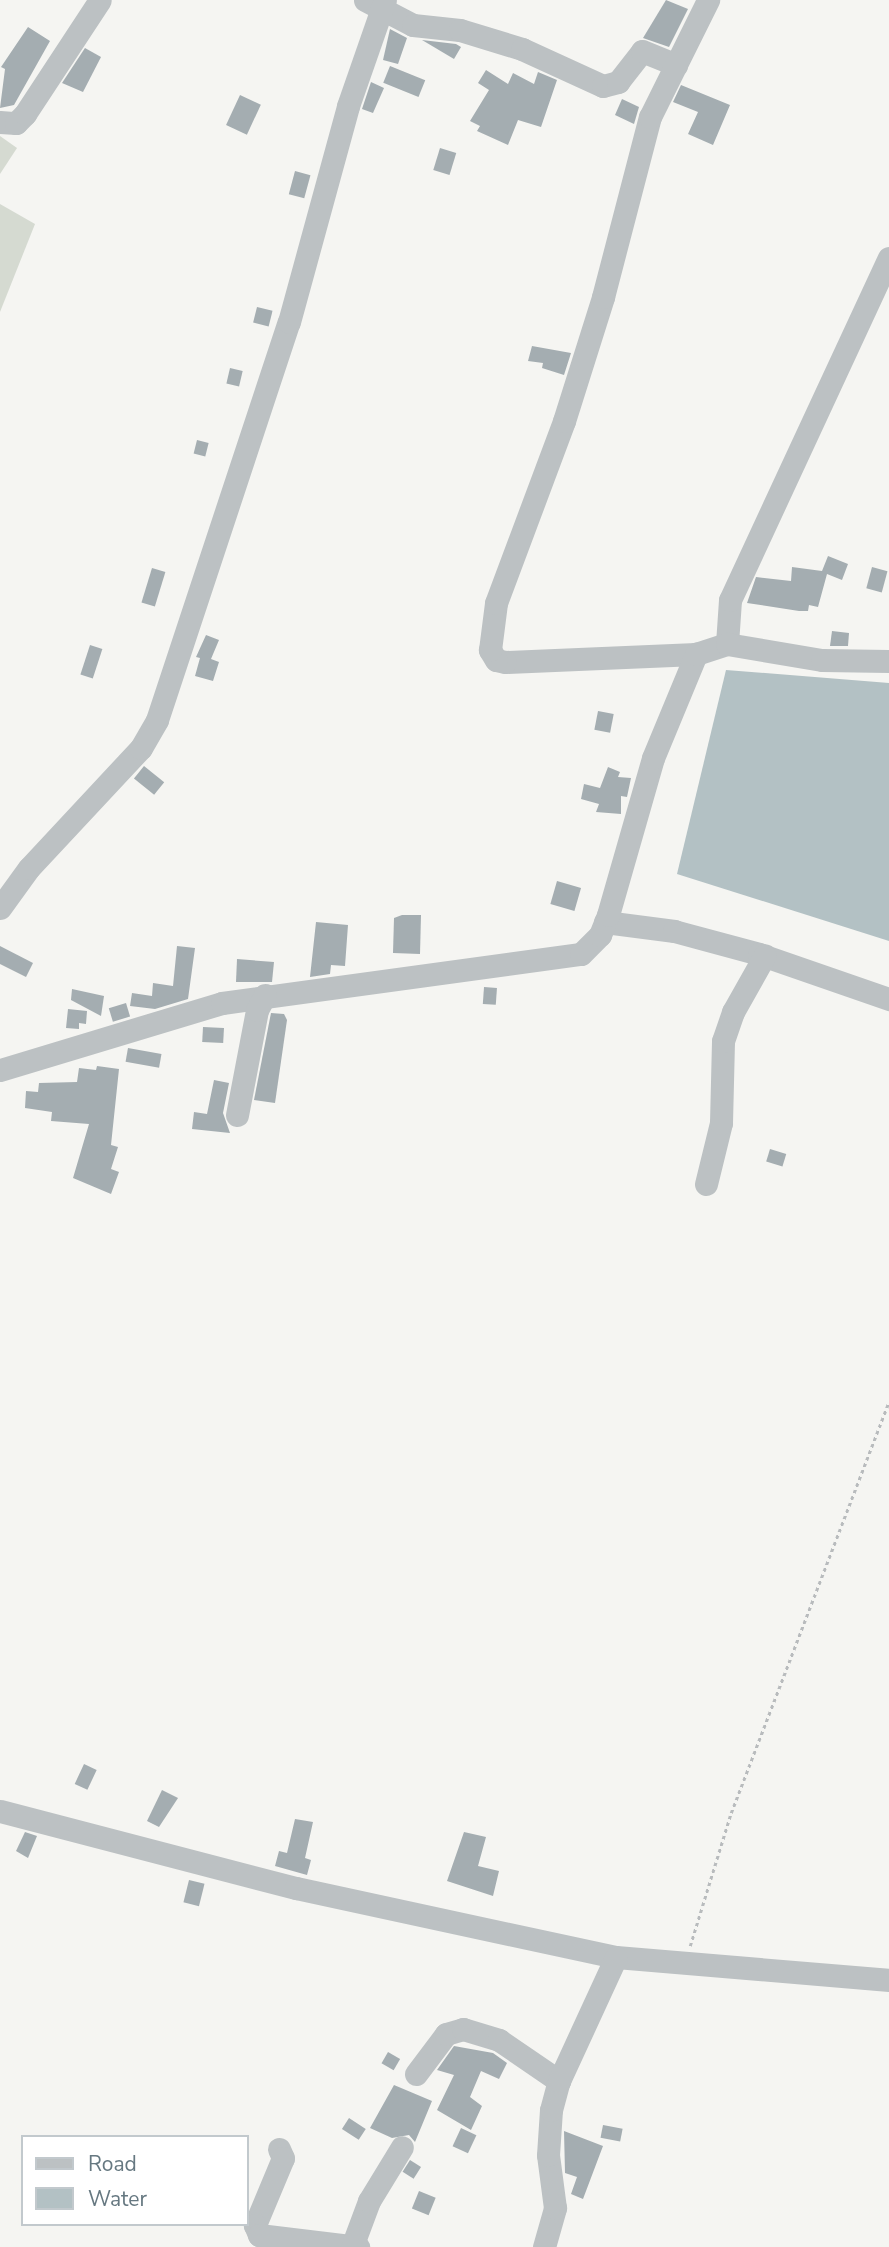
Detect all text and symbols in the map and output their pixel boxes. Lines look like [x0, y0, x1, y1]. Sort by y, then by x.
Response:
legend [21, 2135, 248, 2226]
text: Road [88, 2150, 137, 2178]
text: Water [88, 2185, 147, 2213]

